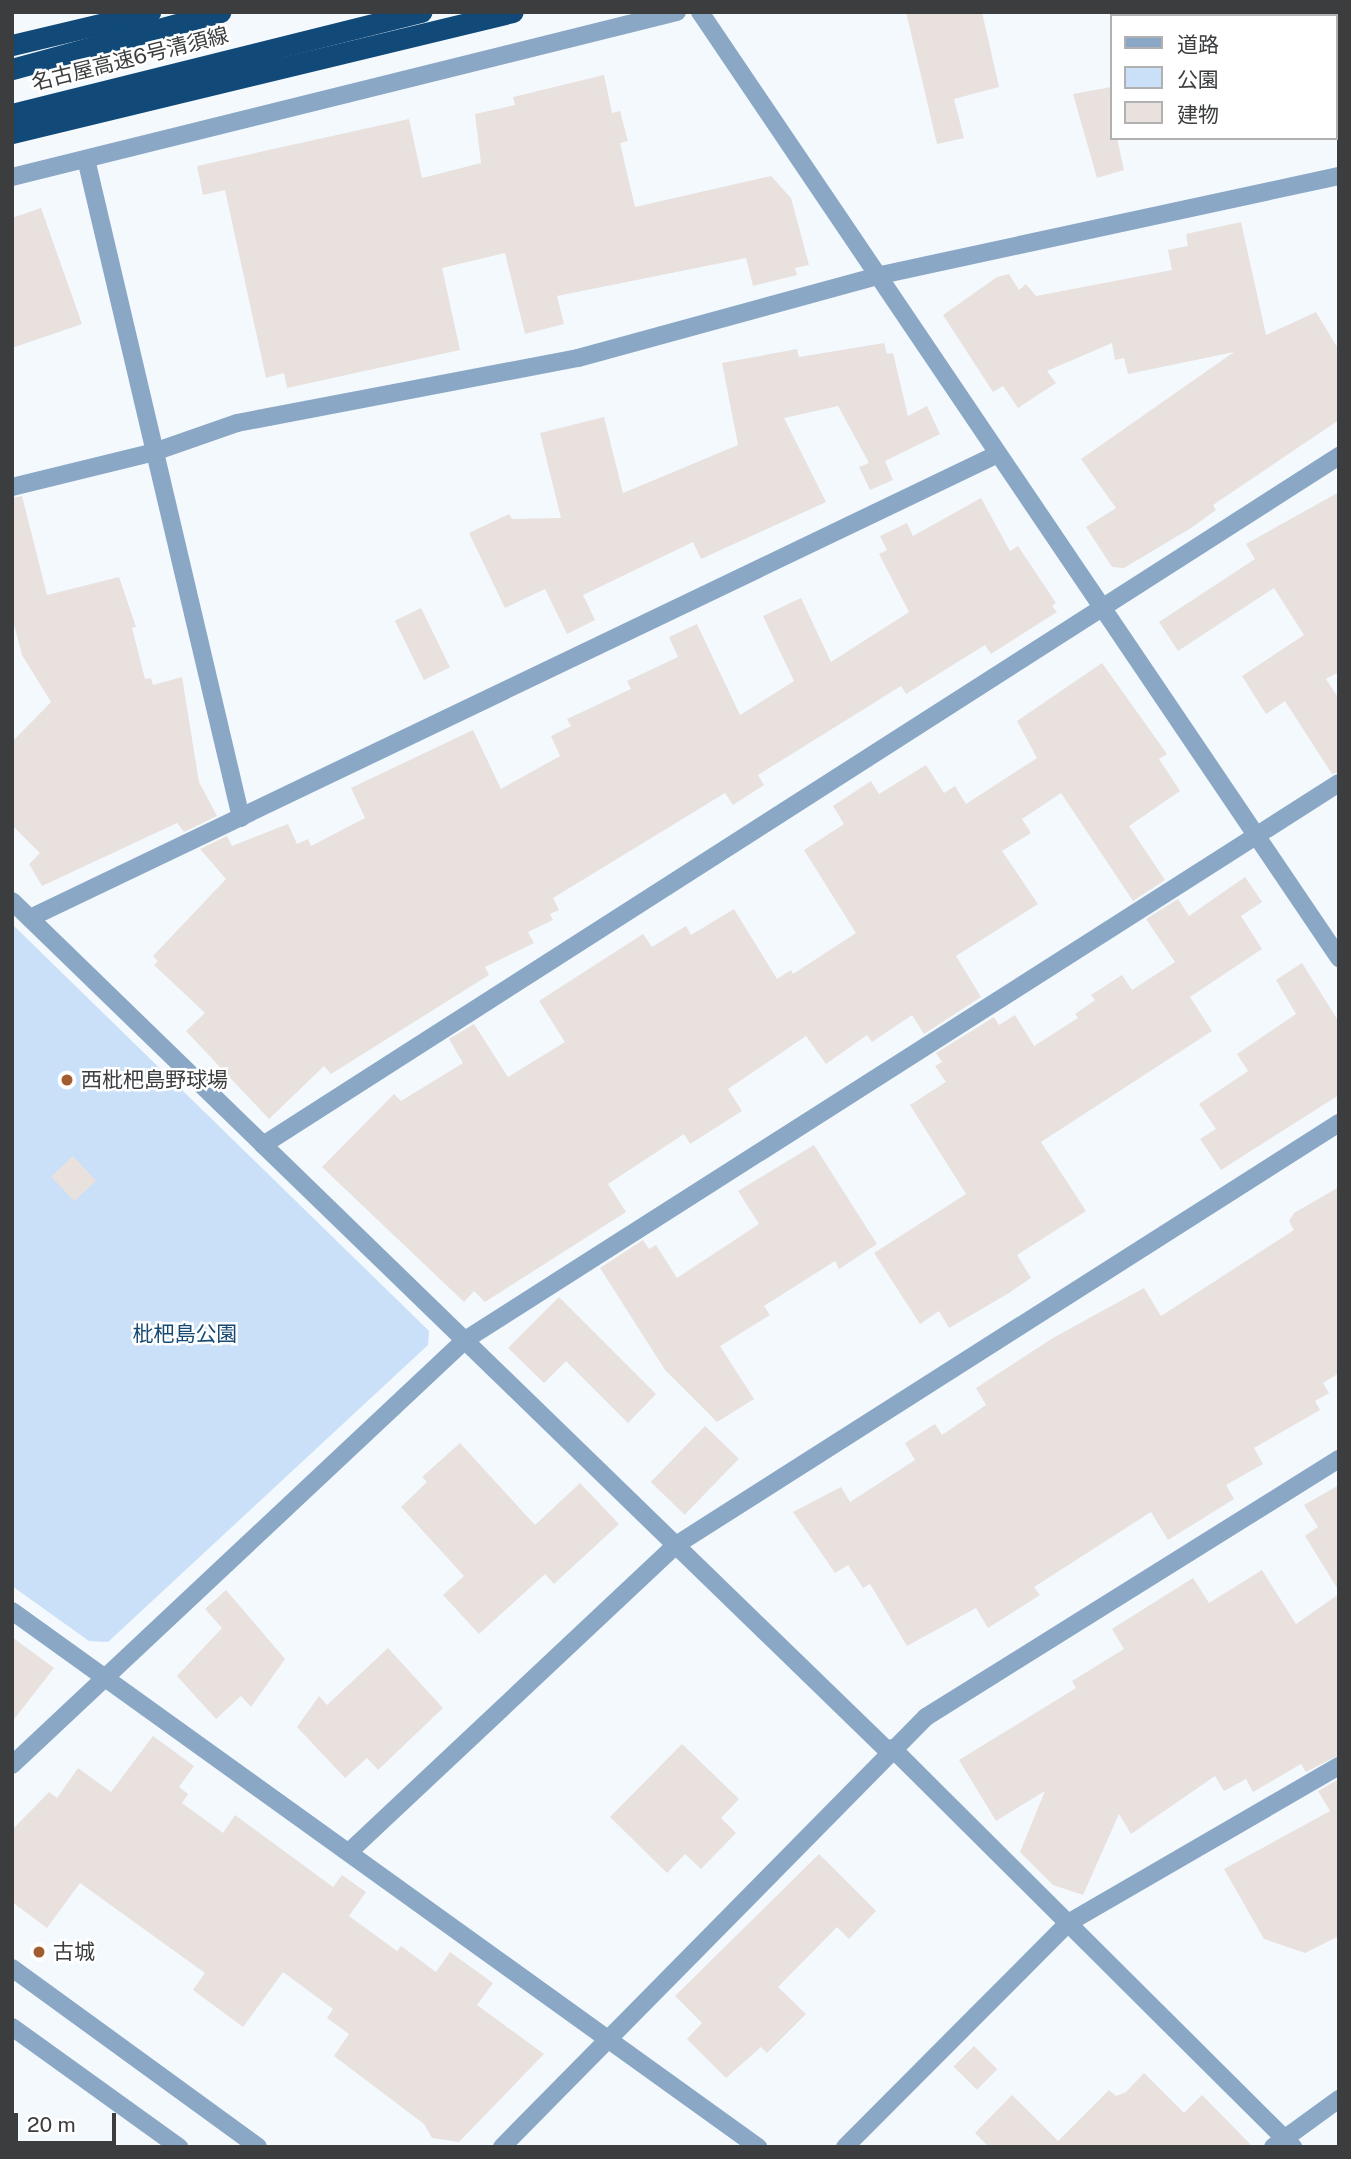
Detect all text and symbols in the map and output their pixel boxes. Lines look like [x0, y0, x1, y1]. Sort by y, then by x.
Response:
legend [1110, 14, 1337, 140]
street label: 名古屋高速6号清須線 [29, 22, 231, 96]
text: 道路 [1177, 32, 1219, 57]
text: 公園 [1177, 67, 1219, 92]
text: 建物 [1177, 102, 1219, 127]
place label: 西枇杷島野球場 [81, 1067, 228, 1093]
marker: 西枇杷島野球場 [59, 1072, 75, 1088]
park label: 枇杷島公園 [133, 1321, 237, 1347]
place label: 古城 [53, 1939, 95, 1965]
marker: 古城 [31, 1944, 47, 1960]
scale bar [18, 2100, 119, 2144]
text: 20 m [27, 2112, 76, 2137]

